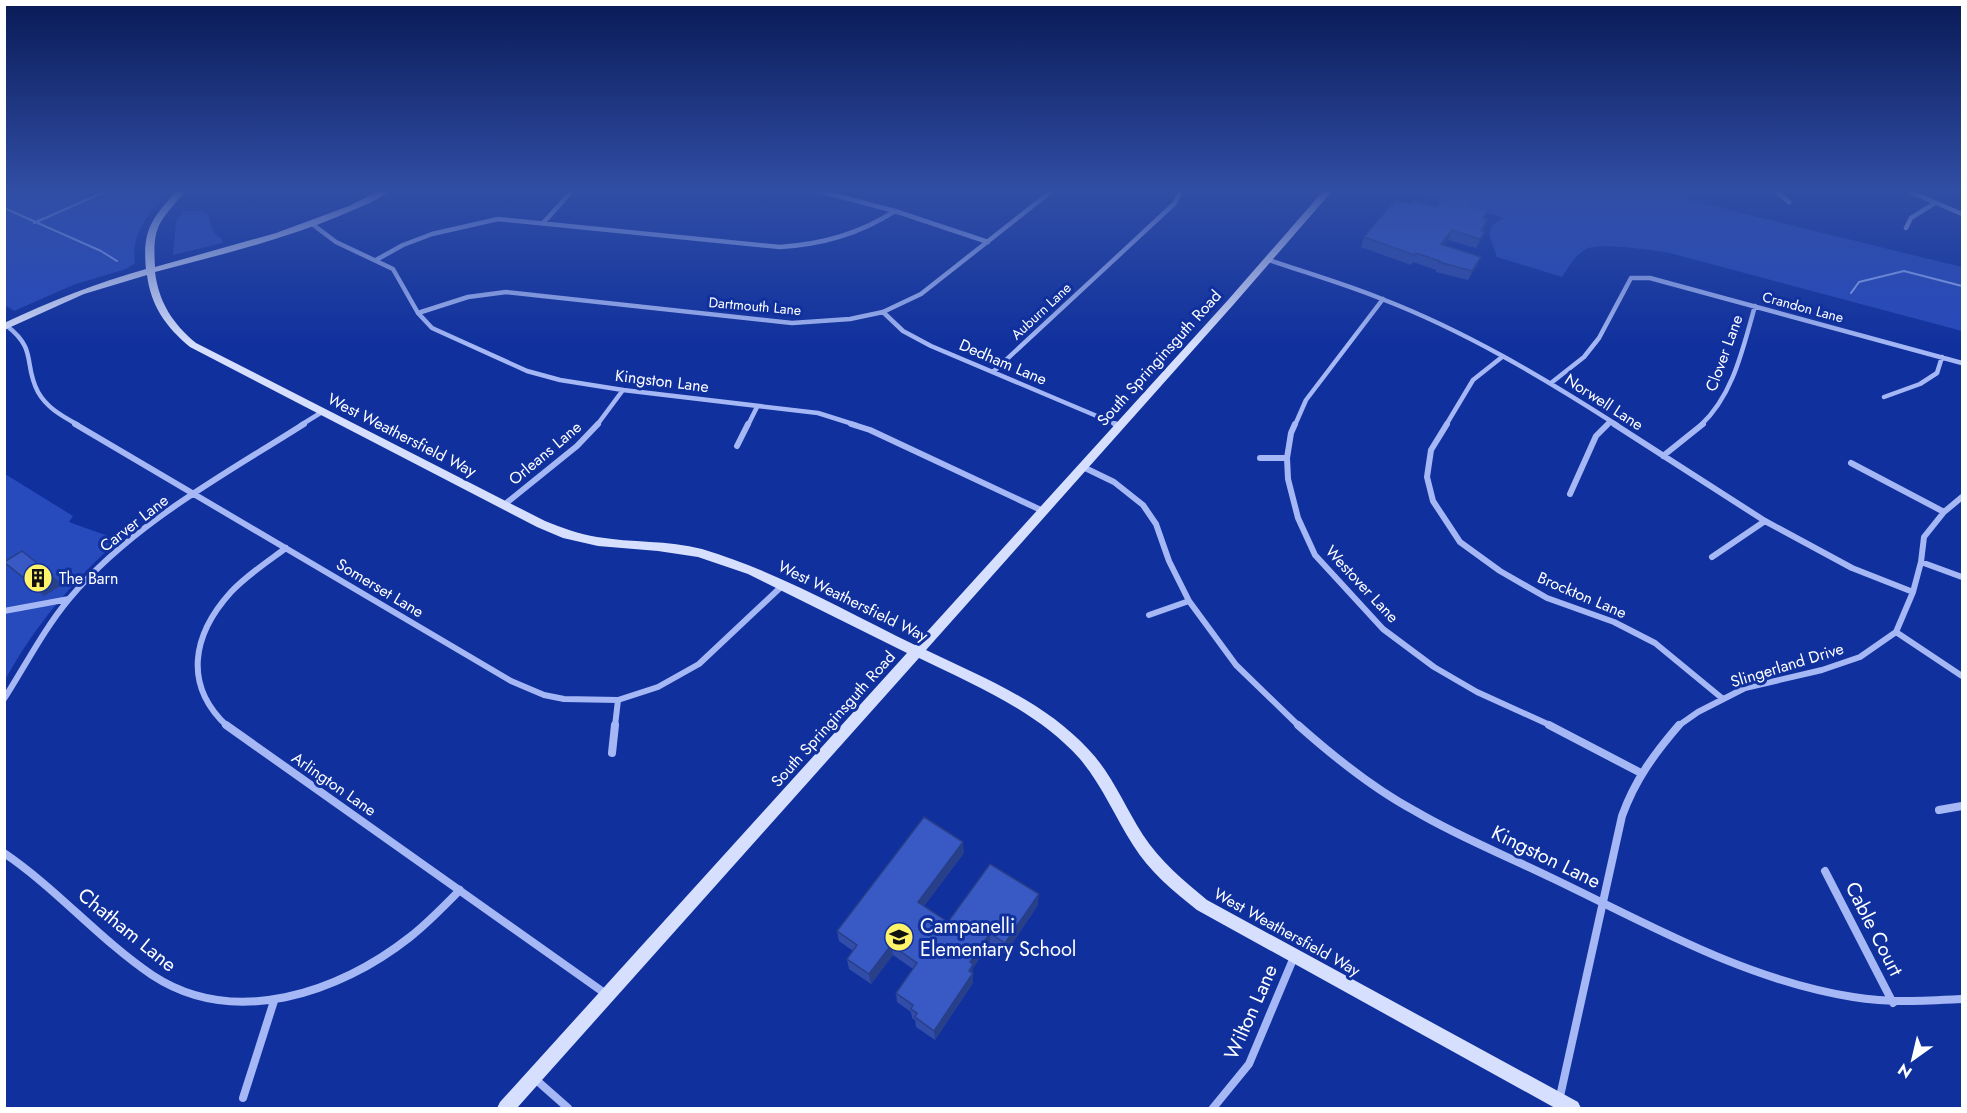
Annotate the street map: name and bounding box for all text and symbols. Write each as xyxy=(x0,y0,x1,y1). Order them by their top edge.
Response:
street label: Auburn Lane xyxy=(1007,278,1075,344)
street label: South Springinsguth Road xyxy=(1092,285,1226,431)
street label: Crandon Lane xyxy=(1760,287,1846,327)
street label: Dartmouth Lane xyxy=(708,292,802,320)
street label: Clover Lane xyxy=(1700,311,1748,395)
street label: Dedham Lane xyxy=(956,333,1050,391)
street label: Kingston Lane xyxy=(614,364,710,398)
street label: Norwell Lane xyxy=(1560,368,1648,436)
street label: West Weathersfield Way xyxy=(324,387,481,483)
street label: Orleans Lane xyxy=(504,416,586,490)
street label: Carver Lane xyxy=(95,489,173,557)
street label: Westover Lane xyxy=(1320,540,1404,628)
street label: Somerset Lane xyxy=(332,553,428,623)
street label: West Weathersfield Way xyxy=(774,555,933,648)
building icon: The Barn xyxy=(22,562,54,594)
street label: Brockton Lane xyxy=(1534,566,1630,624)
place label: The Barn xyxy=(59,567,118,590)
street label: Slingerland Drive xyxy=(1728,637,1846,693)
street label: South Springinsguth Road xyxy=(766,646,900,792)
street label: Arlington Lane xyxy=(287,746,381,822)
street label: Kingston Lane xyxy=(1487,818,1605,896)
street label: Cable Court xyxy=(1838,877,1910,981)
street label: Chatham Lane xyxy=(71,881,183,979)
street label: West Weathersfield Way xyxy=(1210,882,1365,982)
place label: Campanelli Elementary School xyxy=(920,912,1076,964)
school or university icon: Campanelli Elementary School xyxy=(883,921,915,953)
street label: Wilton Lane xyxy=(1217,960,1285,1064)
north arrow xyxy=(1883,1029,1943,1089)
text: N xyxy=(1893,1058,1917,1084)

